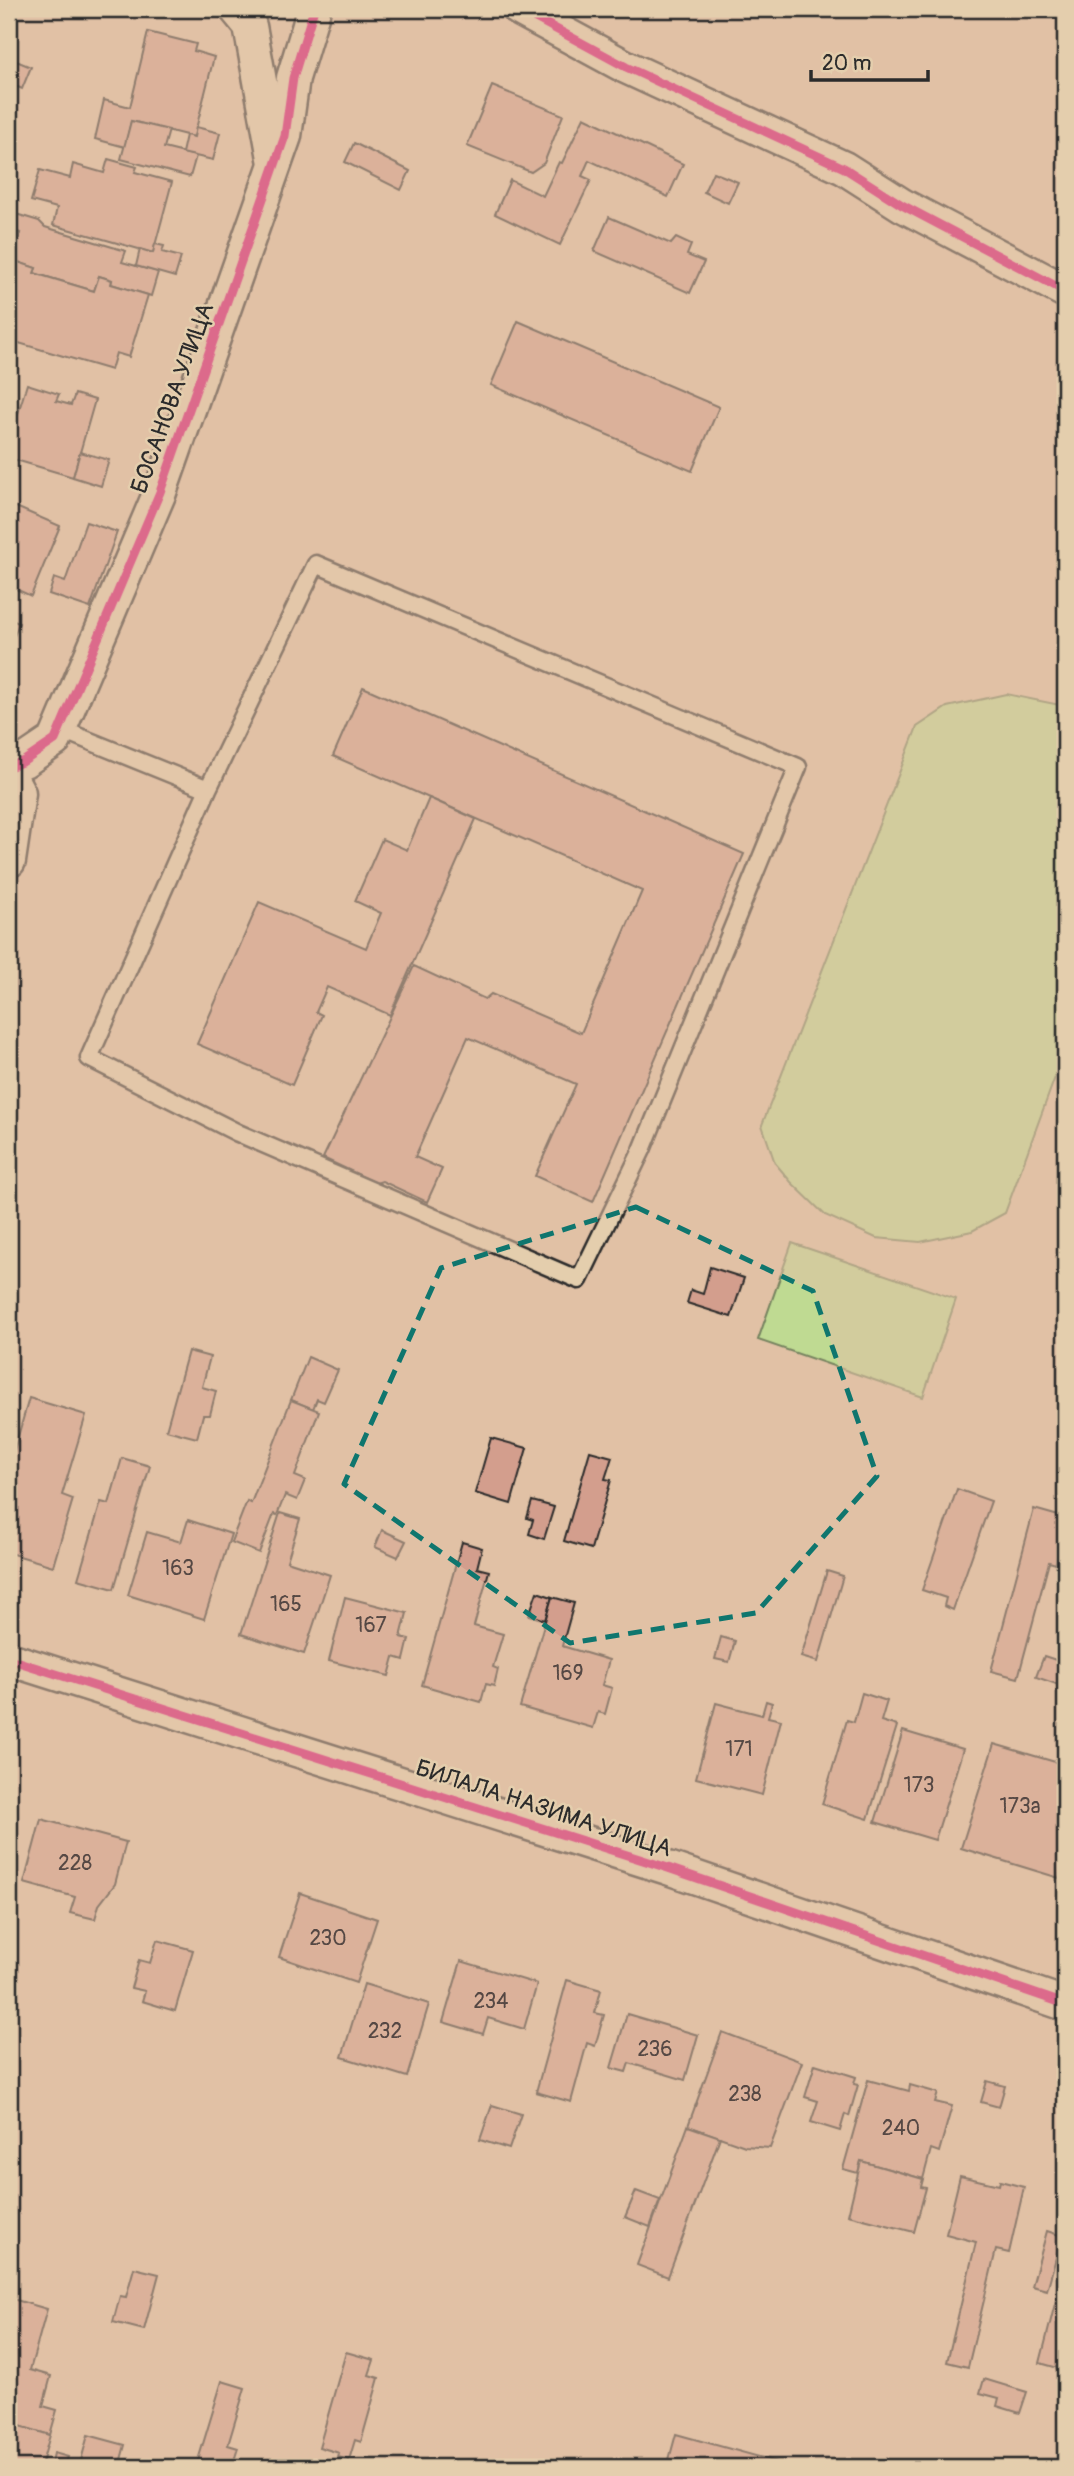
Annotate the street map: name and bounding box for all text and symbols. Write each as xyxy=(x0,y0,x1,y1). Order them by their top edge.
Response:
scale bar xyxy=(811,38,929,82)
text: 20 m xyxy=(822,50,871,77)
street label: БОСАНОВА УЛИЦА xyxy=(125,299,220,497)
house number: 163 xyxy=(162,1555,194,1582)
house number: 165 xyxy=(270,1591,302,1618)
house number: 167 xyxy=(355,1612,387,1639)
house number: 169 xyxy=(552,1660,584,1687)
house number: 171 xyxy=(725,1736,753,1763)
street label: БИЛАЛА НАЗИМА УЛИЦА xyxy=(412,1753,675,1864)
house number: 173 xyxy=(903,1772,935,1799)
house number: 173а xyxy=(1000,1793,1040,1820)
house number: 228 xyxy=(58,1850,92,1877)
house number: 230 xyxy=(309,1925,347,1952)
house number: 234 xyxy=(473,1988,509,2015)
house number: 232 xyxy=(368,2018,402,2045)
house number: 236 xyxy=(637,2036,673,2063)
house number: 238 xyxy=(728,2081,762,2108)
house number: 240 xyxy=(882,2115,920,2142)

